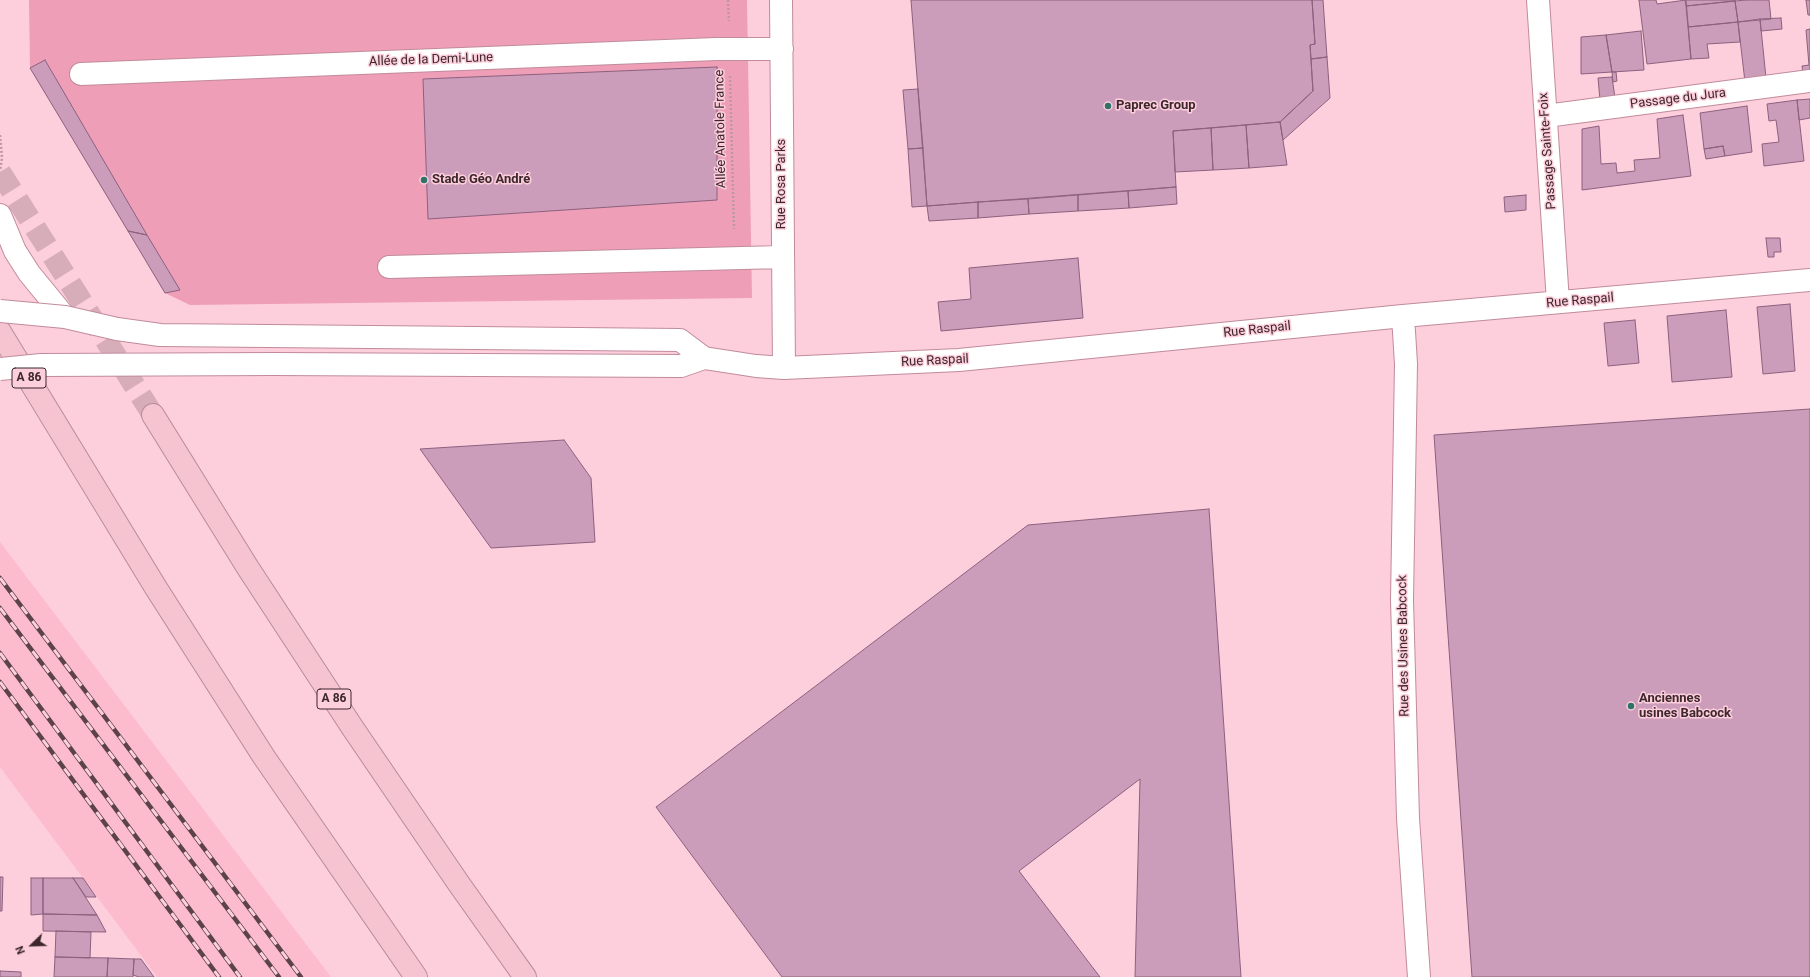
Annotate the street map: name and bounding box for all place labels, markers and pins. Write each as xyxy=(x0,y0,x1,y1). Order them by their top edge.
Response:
place label: Paprec Group xyxy=(1116,98,1196,114)
marker: Paprec Group xyxy=(1103,101,1113,111)
place label: Stade Géo André xyxy=(432,172,530,188)
marker: Stade Géo André xyxy=(419,175,429,185)
place label: Anciennes usines Babcock xyxy=(1639,691,1731,722)
marker: Anciennes usines Babcock xyxy=(1626,701,1636,711)

